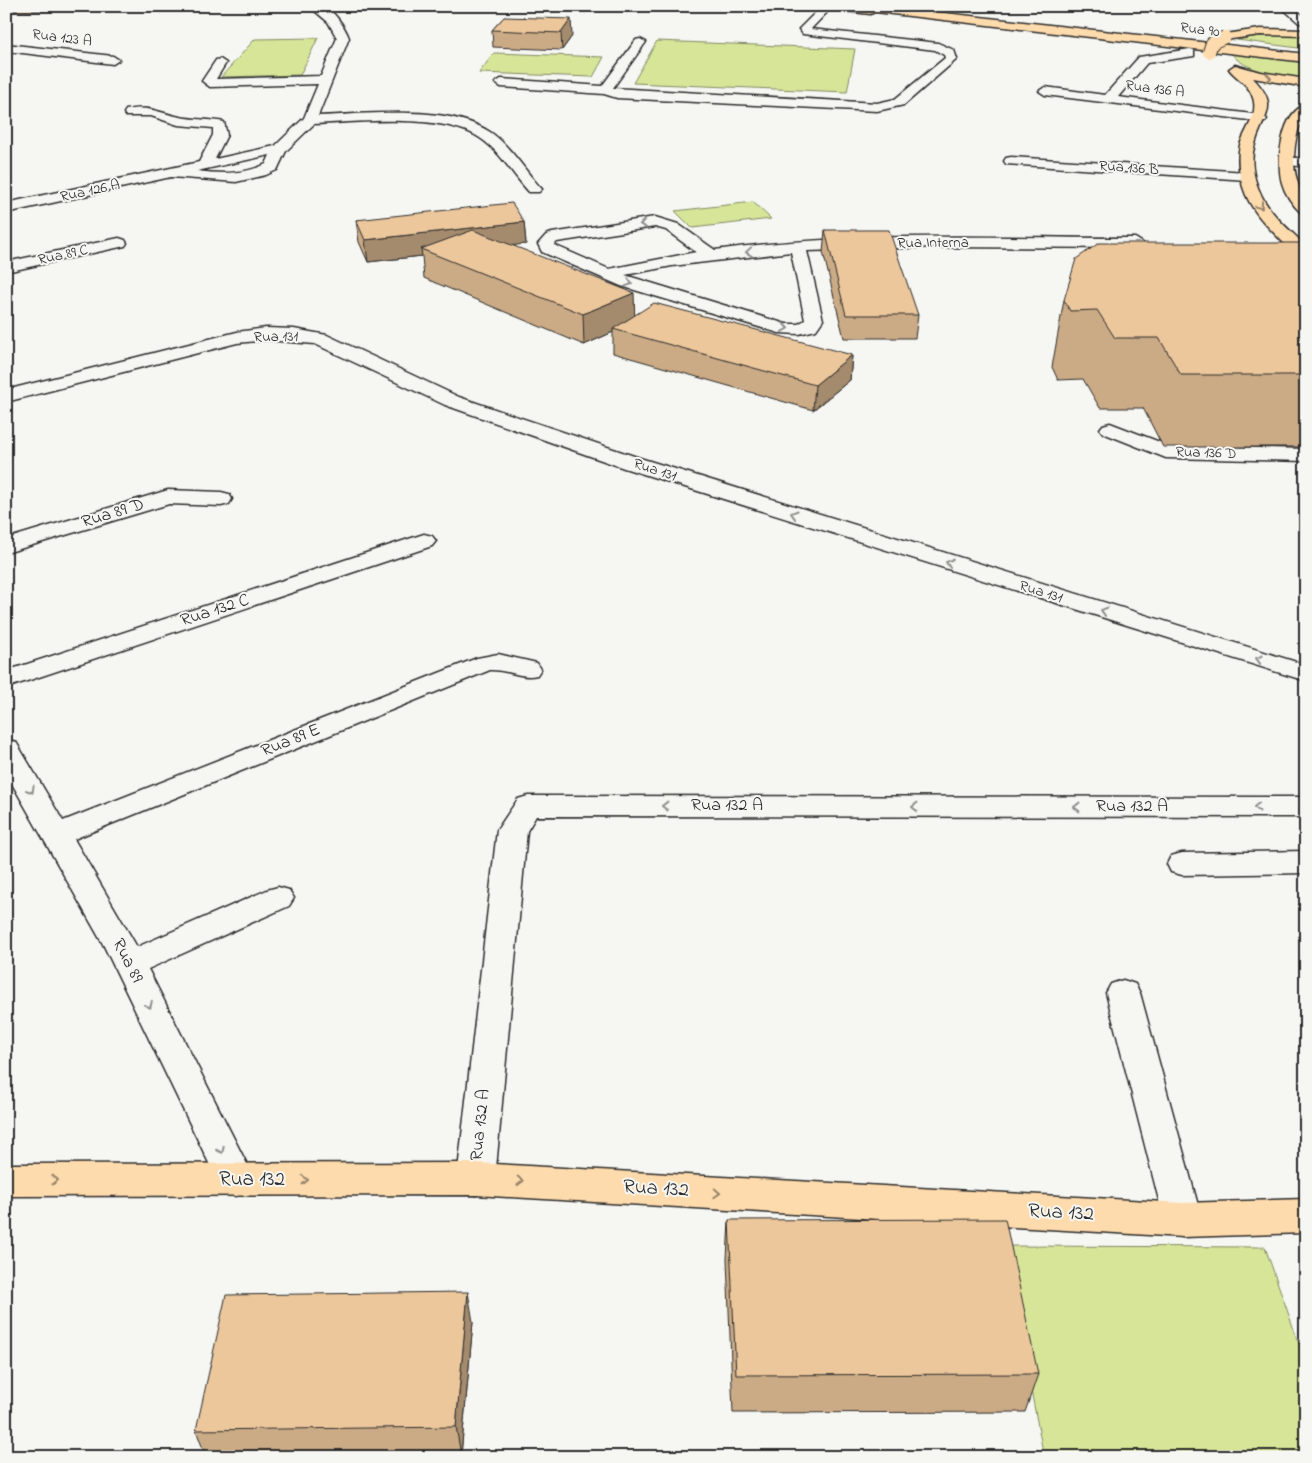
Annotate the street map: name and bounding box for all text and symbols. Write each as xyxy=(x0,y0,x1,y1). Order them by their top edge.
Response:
street label: Rua 90 xyxy=(1179,17,1222,43)
street label: Rua 123 A xyxy=(31,23,93,53)
one-way arrow xyxy=(1264,72,1273,82)
street label: Rua 136 A xyxy=(1124,74,1186,104)
street label: Rua 136 B xyxy=(1098,155,1160,181)
street label: Rua 126 A xyxy=(58,174,122,208)
one-way arrow xyxy=(1255,200,1263,209)
one-way arrow xyxy=(639,218,648,228)
street label: Rua Interna xyxy=(897,232,969,254)
street label: Rua 89 C xyxy=(36,239,90,271)
one-way arrow xyxy=(745,246,753,257)
one-way arrow xyxy=(625,277,633,287)
one-way arrow xyxy=(781,322,790,332)
street label: Rua 131 xyxy=(254,326,299,348)
street label: Rua 136 D xyxy=(1175,441,1237,465)
street label: Rua 131 xyxy=(630,453,680,487)
street label: Rua 89 D xyxy=(78,492,148,536)
one-way arrow xyxy=(790,510,798,520)
one-way arrow xyxy=(945,558,953,568)
street label: Rua 131 xyxy=(1017,575,1066,609)
street label: Rua 132 C xyxy=(177,588,253,634)
one-way arrow xyxy=(1100,607,1108,617)
one-way arrow xyxy=(1255,655,1264,665)
street label: Rua 89 E xyxy=(257,717,325,765)
one-way arrow xyxy=(24,784,34,793)
street label: Rua 132 A xyxy=(691,793,763,819)
street label: Rua 132 A xyxy=(1096,794,1168,820)
one-way arrow xyxy=(660,801,668,811)
one-way arrow xyxy=(910,802,918,812)
one-way arrow xyxy=(1073,802,1080,812)
one-way arrow xyxy=(1253,802,1260,812)
street label: Rua 89 xyxy=(105,934,149,988)
one-way arrow xyxy=(143,1000,153,1009)
street label: Rua 132 A xyxy=(464,1088,498,1162)
one-way arrow xyxy=(215,1145,225,1154)
street label: Rua 132 xyxy=(219,1165,285,1195)
street label: Rua 132 xyxy=(622,1172,690,1206)
one-way arrow xyxy=(52,1175,59,1185)
one-way arrow xyxy=(302,1175,309,1185)
one-way arrow xyxy=(516,1176,524,1187)
one-way arrow xyxy=(713,1187,721,1198)
street label: Rua 132 xyxy=(1027,1196,1095,1230)

